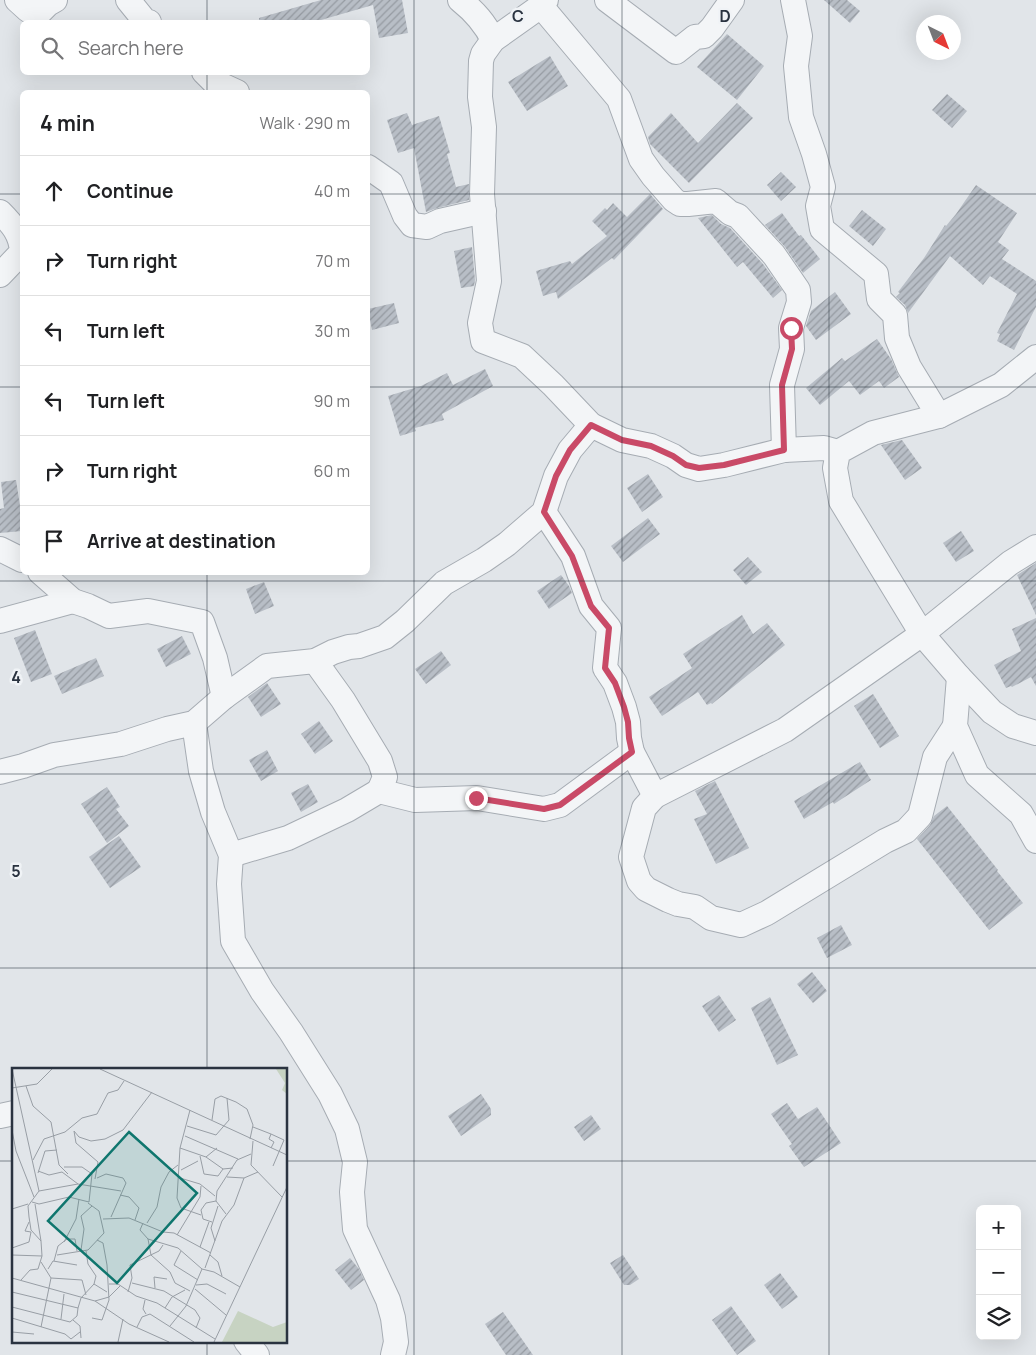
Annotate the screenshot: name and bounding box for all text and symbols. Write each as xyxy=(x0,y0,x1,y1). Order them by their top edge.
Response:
text: C xyxy=(512,5,524,27)
text: D xyxy=(719,5,731,27)
north arrow xyxy=(916,15,961,60)
search box xyxy=(20,20,370,75)
icon: search xyxy=(38,34,66,62)
text: Search here xyxy=(78,35,184,61)
text: 4 min xyxy=(40,109,95,137)
text: Walk · 290 m xyxy=(260,112,350,134)
icon: ahead xyxy=(40,177,68,205)
text: Continue xyxy=(87,178,173,204)
text: 40 m xyxy=(314,180,350,202)
icon: right xyxy=(40,247,68,275)
text: Turn right xyxy=(87,248,177,274)
text: 70 m xyxy=(315,250,350,272)
icon: left xyxy=(40,317,68,345)
route start xyxy=(780,317,803,340)
text: Turn left xyxy=(87,318,165,344)
text: 30 m xyxy=(315,320,350,342)
icon: left xyxy=(40,387,68,415)
text: Turn left xyxy=(87,388,165,414)
text: 90 m xyxy=(314,390,350,412)
icon: right xyxy=(40,457,68,485)
text: Turn right xyxy=(87,458,177,484)
text: 60 m xyxy=(314,460,350,482)
icon: arrive xyxy=(40,527,68,555)
text: Arrive at destination xyxy=(87,528,276,554)
text: 4 xyxy=(11,666,21,688)
route end xyxy=(465,787,488,810)
text: 5 xyxy=(11,860,21,882)
inset map xyxy=(12,1068,288,1342)
map controls xyxy=(976,1205,1021,1340)
button: + xyxy=(976,1205,1021,1250)
button: − xyxy=(976,1250,1021,1295)
button: layers xyxy=(976,1295,1021,1340)

